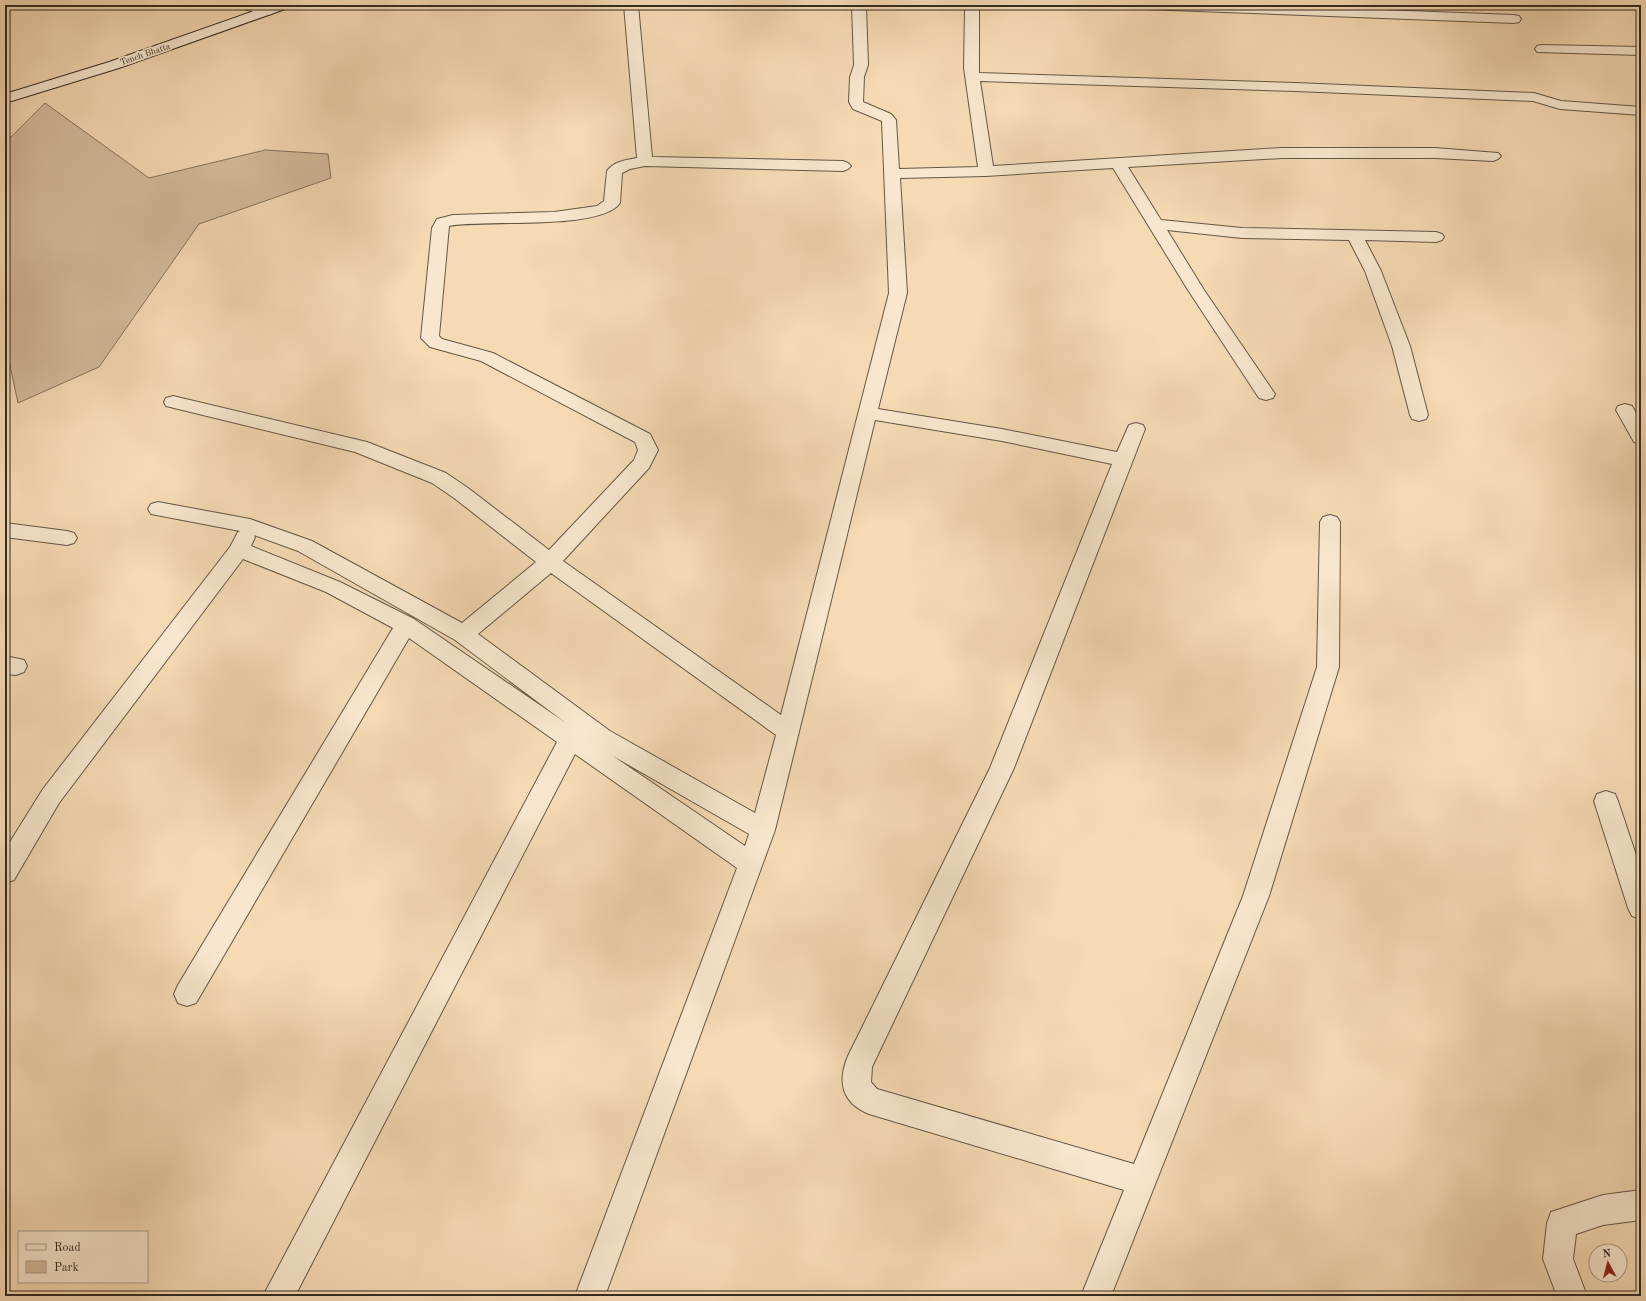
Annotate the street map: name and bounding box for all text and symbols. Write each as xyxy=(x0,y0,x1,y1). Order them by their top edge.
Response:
street label: Tench Bhatta xyxy=(119,41,172,67)
legend xyxy=(18,1231,148,1283)
text: Road xyxy=(54,1242,81,1254)
north arrow xyxy=(1588,1243,1628,1283)
text: N xyxy=(1602,1249,1612,1261)
text: Park xyxy=(54,1262,79,1274)

